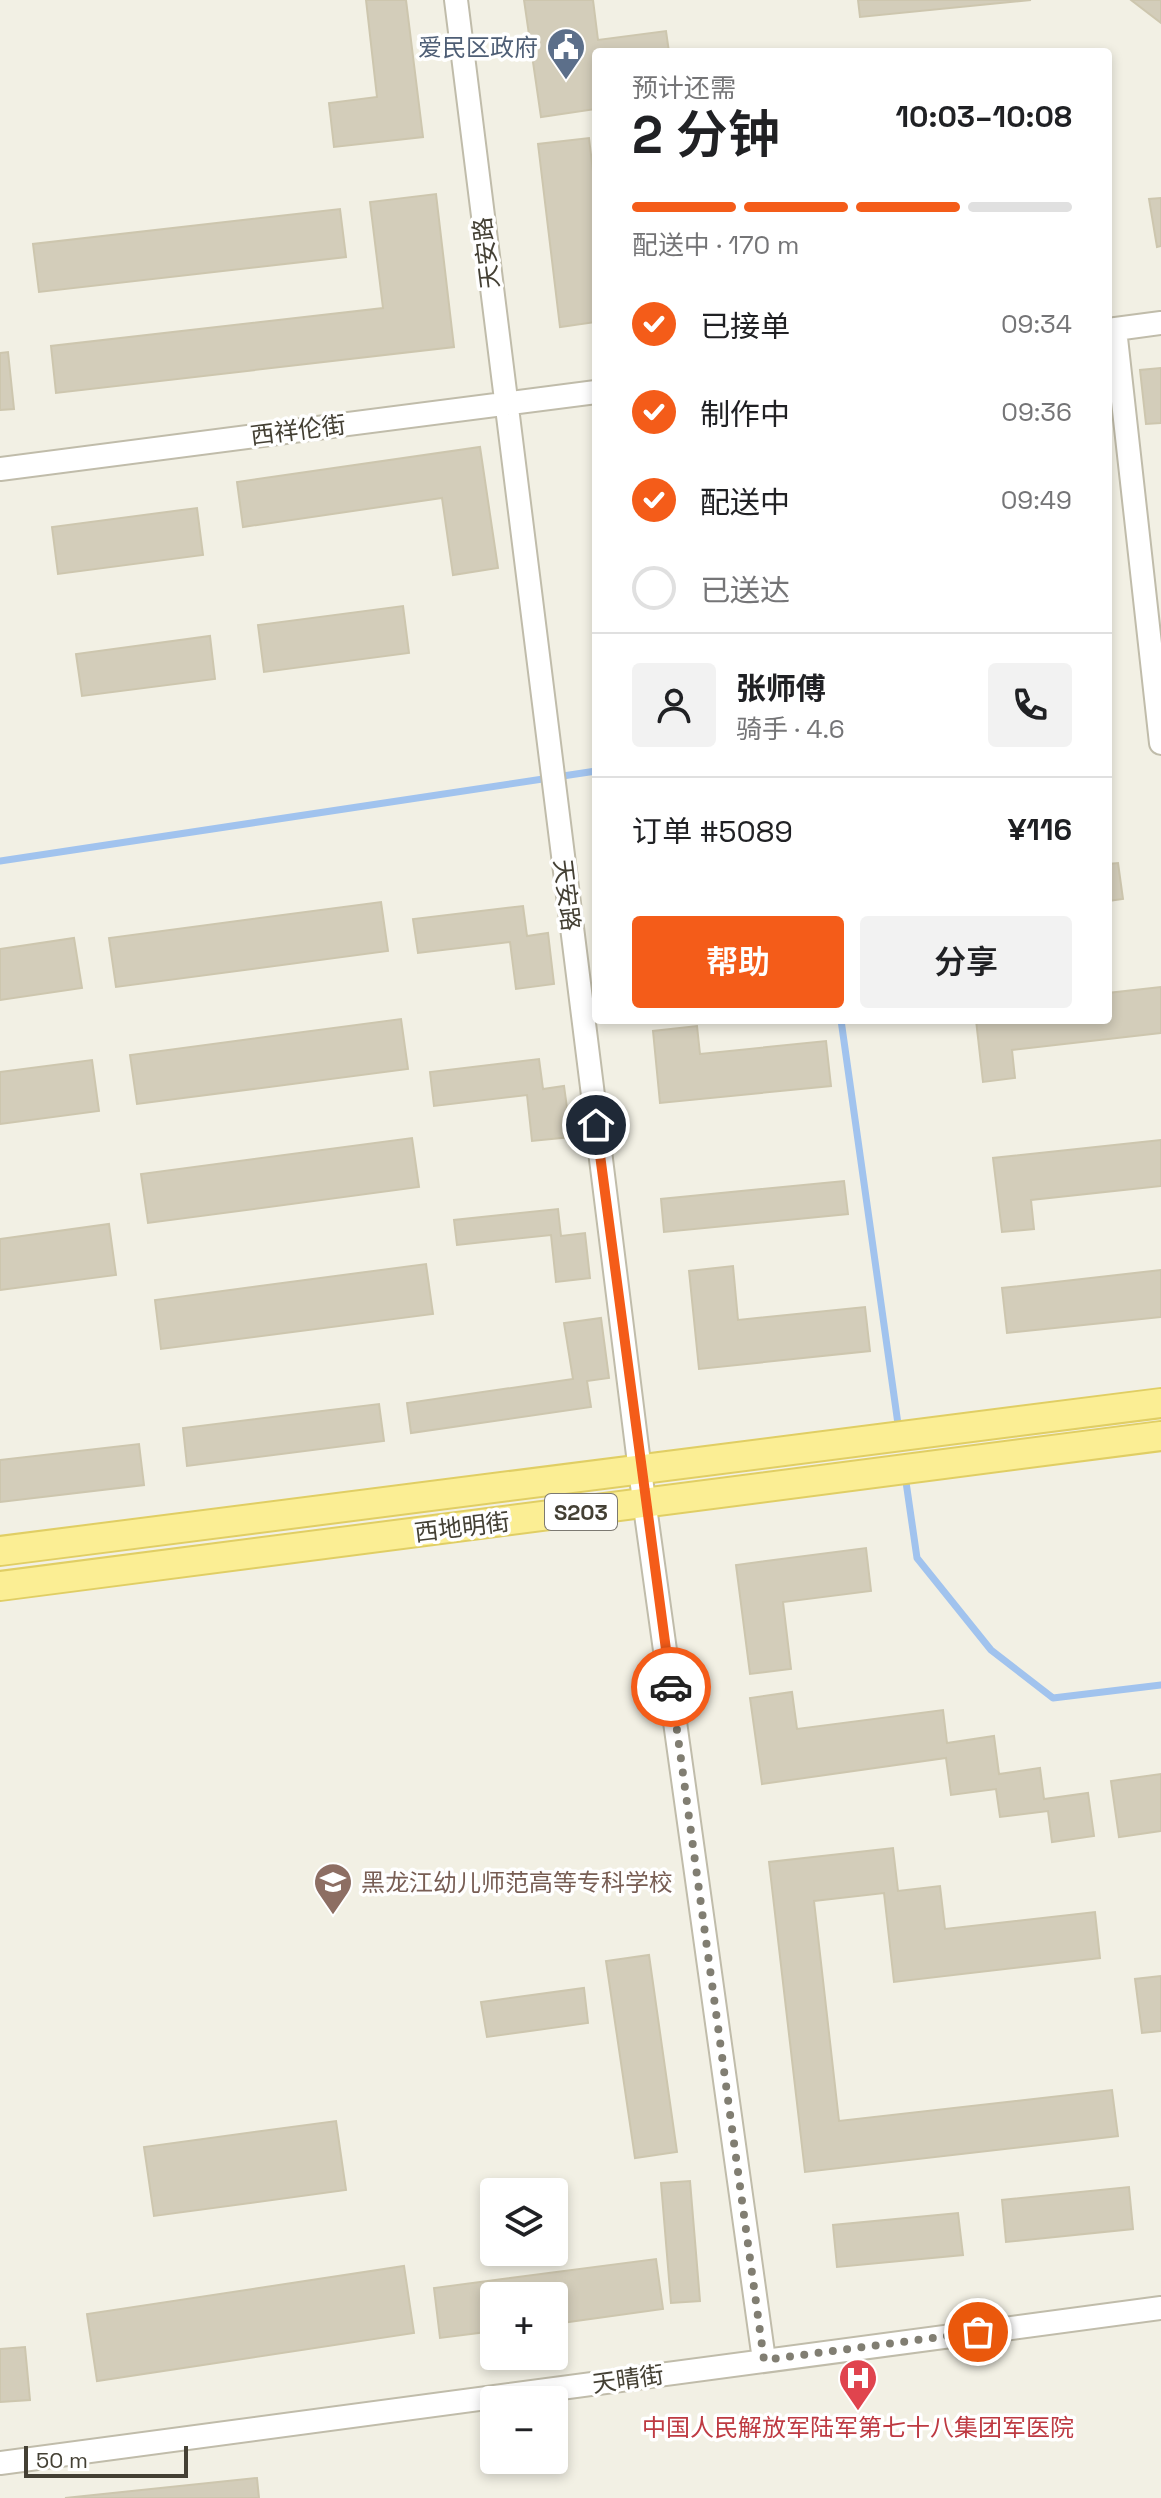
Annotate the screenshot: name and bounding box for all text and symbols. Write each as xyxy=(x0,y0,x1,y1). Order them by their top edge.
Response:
public building icon: 爱民区政府 xyxy=(545,26,587,81)
place label: 爱民区政府 xyxy=(418,32,538,63)
text: 预计还需 xyxy=(632,71,736,105)
text: 10:03–10:08 xyxy=(895,97,1072,136)
text: 2 分钟 xyxy=(632,102,780,168)
street label: 天安路 xyxy=(466,215,506,291)
text: 配送中 · 170 m xyxy=(632,228,799,262)
icon: check xyxy=(632,302,676,346)
text: 已接单 xyxy=(700,307,790,346)
text: 09:34 xyxy=(1001,307,1072,341)
icon: check xyxy=(632,390,676,434)
text: 制作中 xyxy=(700,395,790,434)
text: 09:36 xyxy=(1001,395,1072,429)
street label: 西祥伦街 xyxy=(248,409,348,451)
icon: check xyxy=(632,478,676,522)
text: 配送中 xyxy=(700,483,790,522)
text: 09:49 xyxy=(1001,483,1072,517)
text: 已送达 xyxy=(700,571,790,610)
button: person xyxy=(632,663,716,747)
button: phone xyxy=(988,663,1072,747)
text: 张师傅 xyxy=(736,669,826,708)
text: 骑手 · 4.6 xyxy=(736,712,845,746)
text: ¥116 xyxy=(1008,810,1072,849)
text: 订单 #5089 xyxy=(632,812,793,851)
street label: 天安路 xyxy=(547,857,587,933)
button: 帮助 xyxy=(632,916,844,1008)
button: 分享 xyxy=(860,916,1072,1008)
pin xyxy=(562,1091,630,1159)
icon: home xyxy=(574,1103,618,1147)
road number: S203 xyxy=(545,1494,617,1530)
street label: 西地明街 xyxy=(412,1506,512,1548)
courier xyxy=(631,1647,711,1727)
icon: car xyxy=(649,1665,693,1709)
school or university icon: 黑龙江幼儿师范高等专科学校 xyxy=(312,1861,354,1916)
place label: 黑龙江幼儿师范高等专科学校 xyxy=(361,1867,673,1898)
map controls xyxy=(480,2178,568,2474)
button: layers xyxy=(480,2178,568,2266)
button: + xyxy=(480,2282,568,2370)
pin xyxy=(944,2298,1012,2366)
icon: bag xyxy=(956,2310,1000,2354)
hospital icon: 中国人民解放军陆军第七十八集团军医院 xyxy=(837,2357,879,2412)
street label: 天晴街 xyxy=(590,2359,666,2399)
button: − xyxy=(480,2386,568,2474)
place label: 中国人民解放军陆军第七十八集团军医院 xyxy=(642,2412,1074,2443)
scale bar xyxy=(24,2442,188,2478)
text: 50 m xyxy=(36,2446,88,2474)

